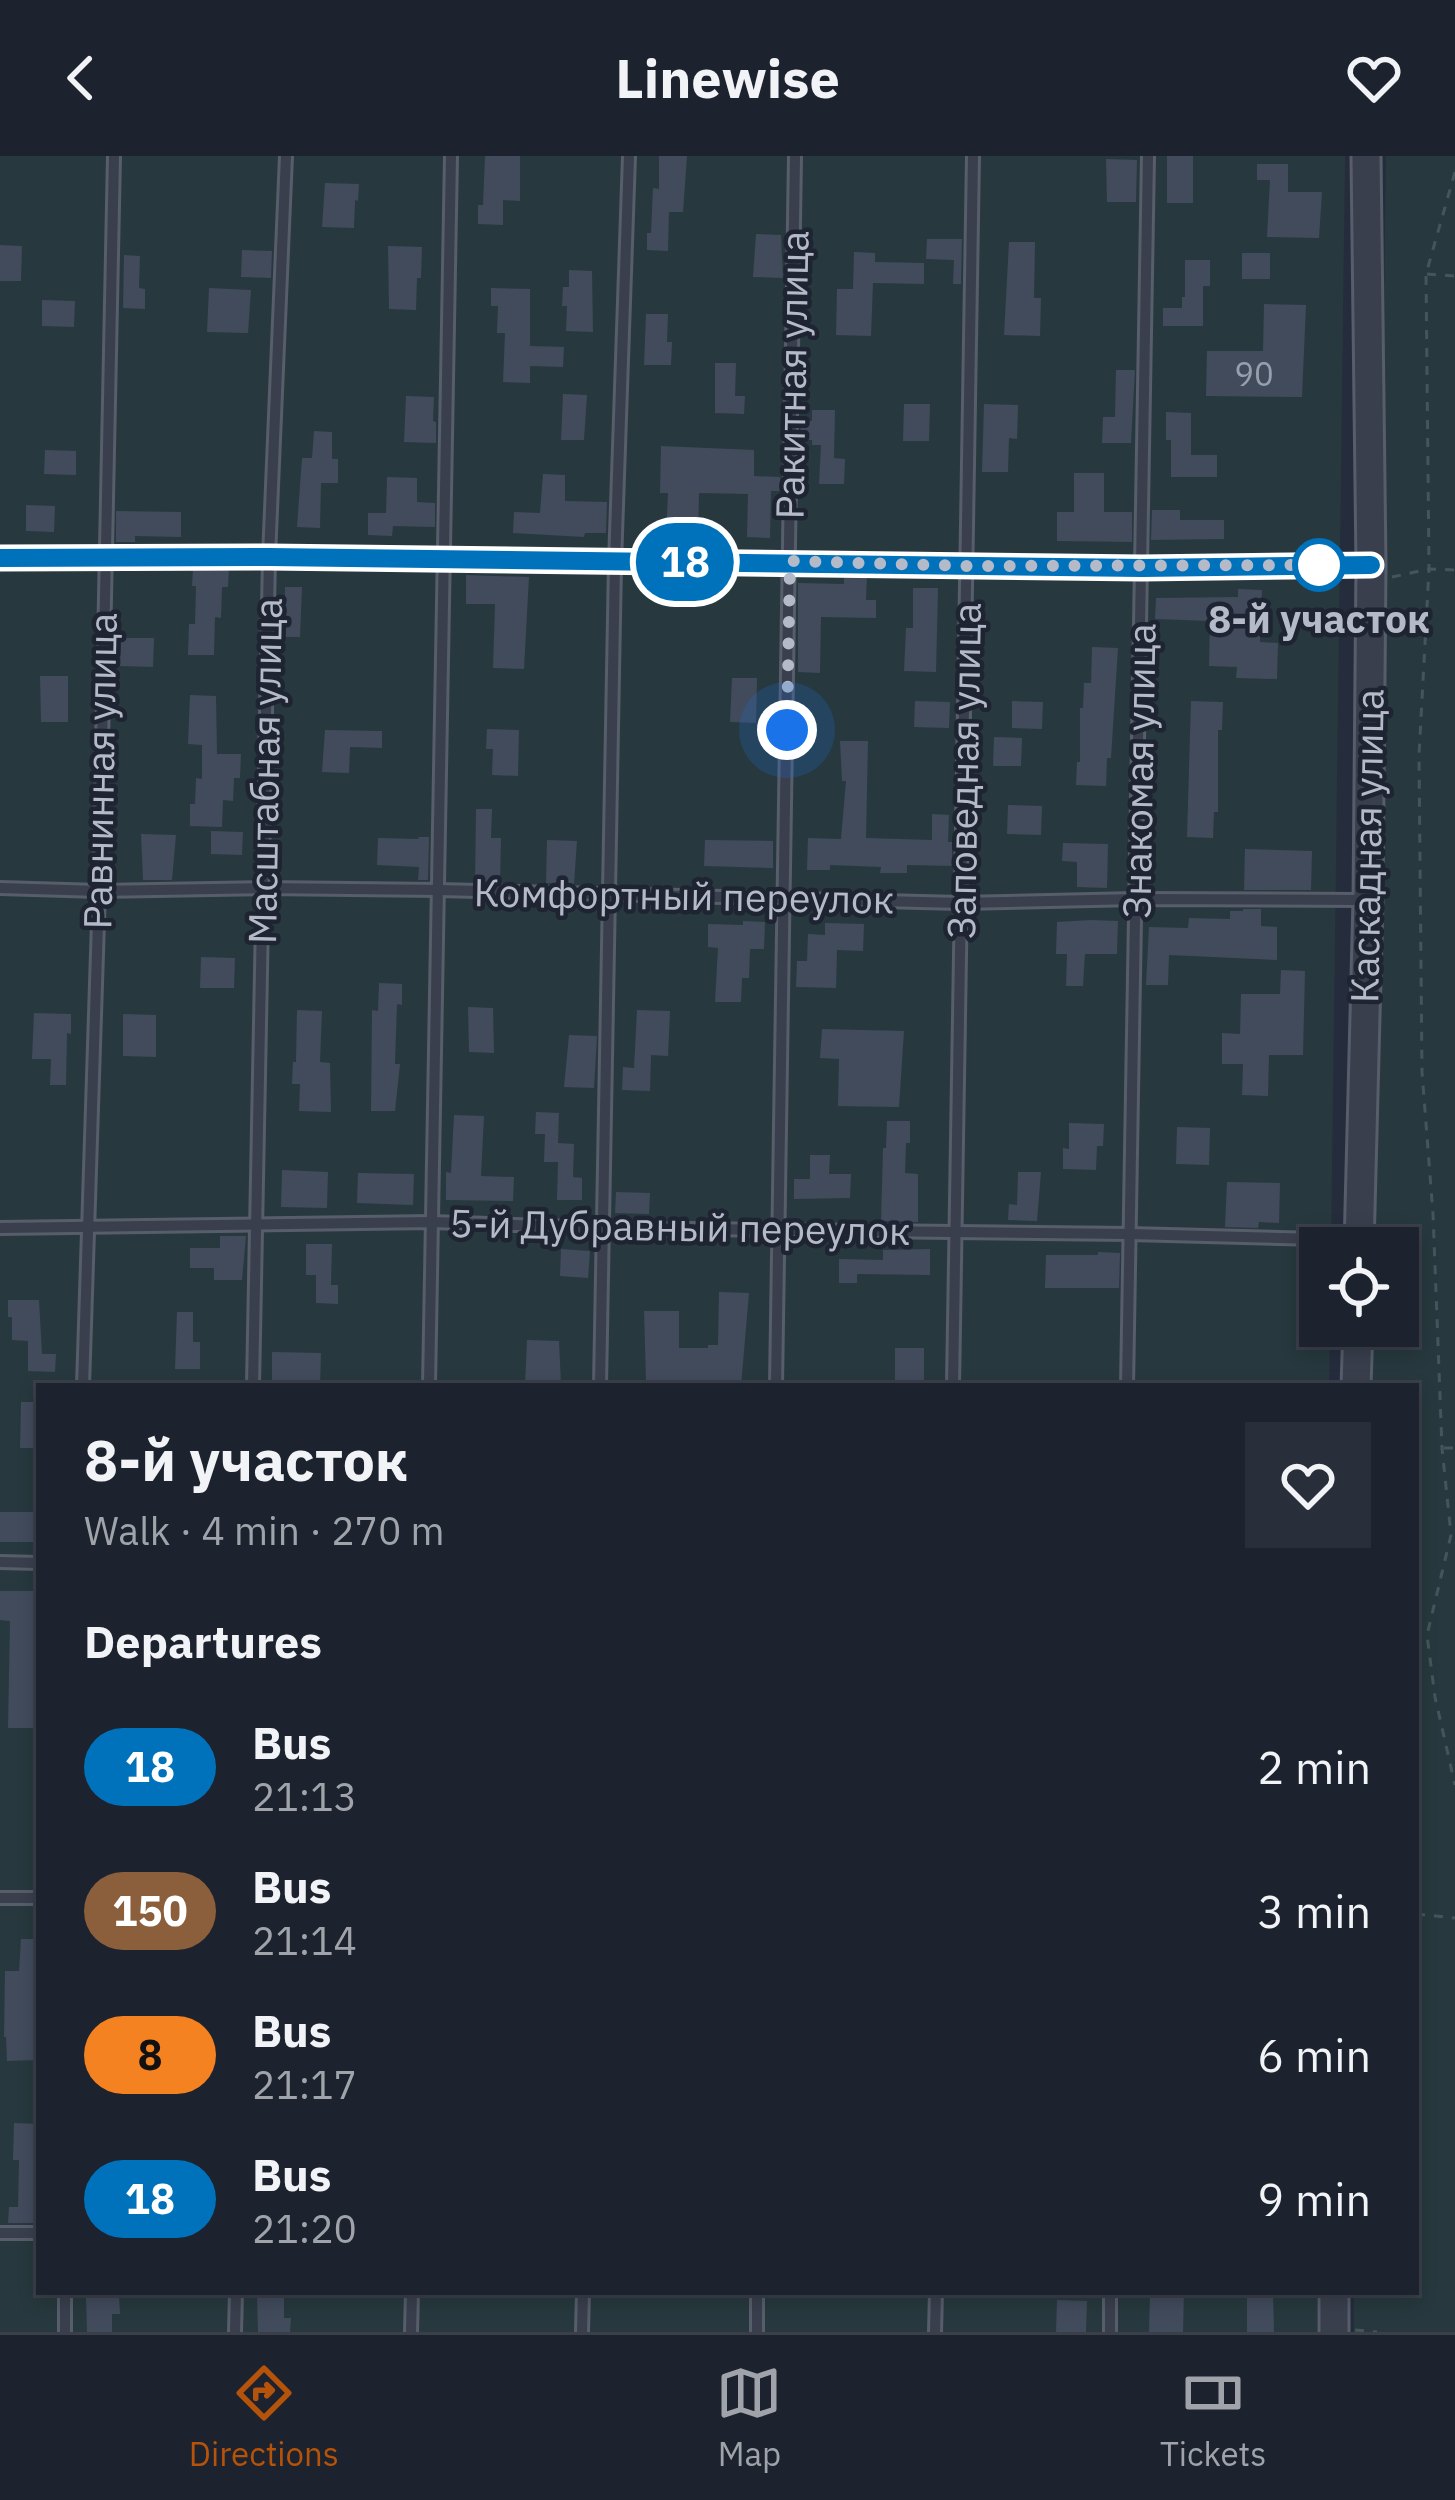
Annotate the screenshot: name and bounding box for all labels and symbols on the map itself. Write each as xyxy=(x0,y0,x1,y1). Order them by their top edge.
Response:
street label: Ракитная улица xyxy=(763,230,820,520)
house number: 90 xyxy=(1234,352,1274,395)
line badge: 18 xyxy=(631,523,739,601)
marker: 8-й участок xyxy=(1294,540,1344,590)
place label: 8-й участок xyxy=(1208,593,1430,644)
street label: Масштабная улица xyxy=(236,598,293,944)
street label: Заповедная улица xyxy=(935,602,992,940)
street label: Равнинная улица xyxy=(71,612,128,930)
street label: Знакомая улица xyxy=(1110,623,1167,919)
street label: Каскадная улица xyxy=(1338,689,1395,1003)
your location xyxy=(757,700,817,760)
street label: Комфортный переулок xyxy=(473,866,895,925)
street label: 5-й Дубравный переулок xyxy=(449,1197,911,1256)

